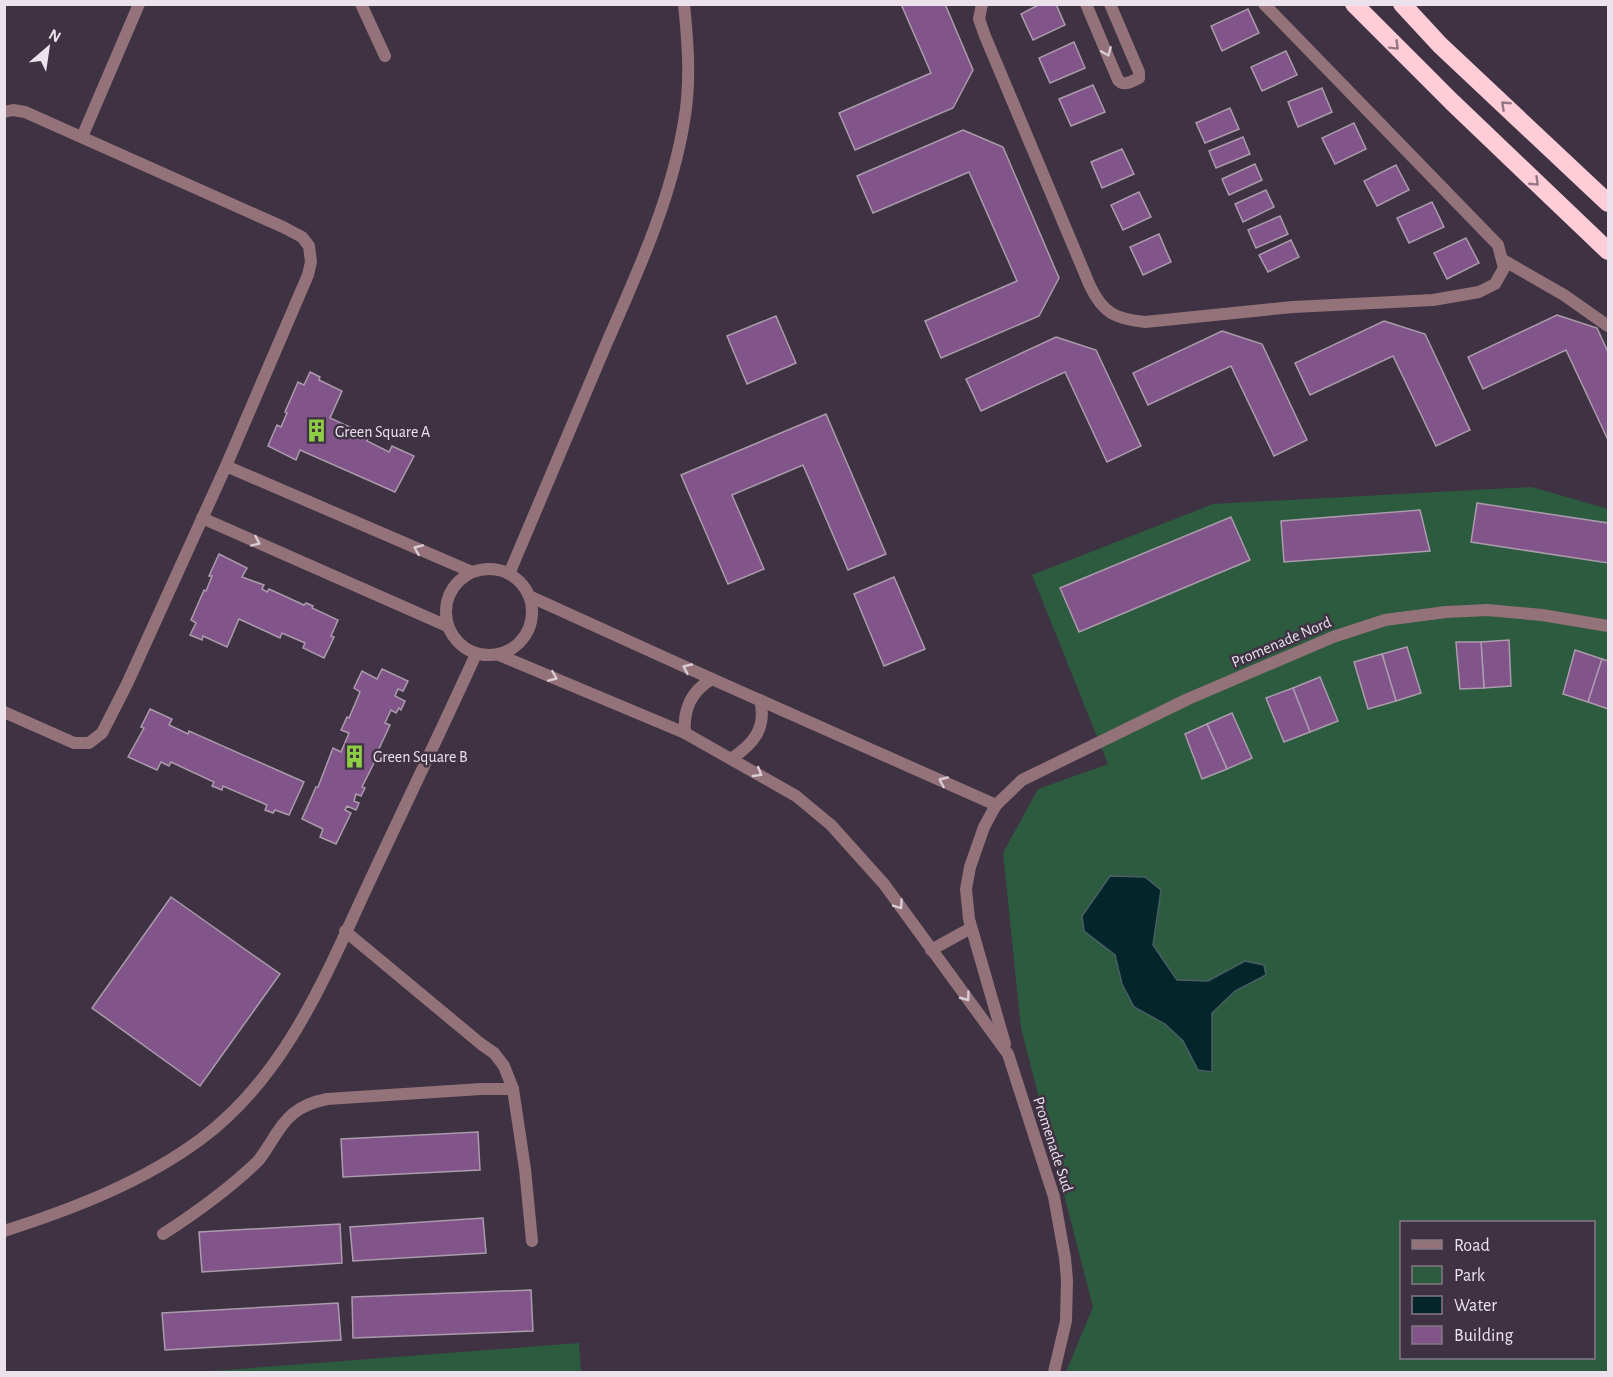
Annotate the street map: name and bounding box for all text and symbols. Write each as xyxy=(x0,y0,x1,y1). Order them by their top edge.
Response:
north arrow xyxy=(18,18,78,78)
text: N xyxy=(46,26,64,45)
one-way arrow xyxy=(1387,39,1398,50)
one-way arrow xyxy=(1099,46,1111,57)
one-way arrow xyxy=(1501,101,1512,112)
one-way arrow xyxy=(1528,174,1539,185)
building icon: Green Square A xyxy=(304,418,330,444)
place label: Green Square A xyxy=(335,424,430,440)
one-way arrow xyxy=(249,535,260,547)
one-way arrow xyxy=(413,544,424,556)
street label: Promenade Nord xyxy=(1229,614,1334,670)
one-way arrow xyxy=(683,664,694,676)
one-way arrow xyxy=(546,670,557,682)
building icon: Green Square B xyxy=(342,743,368,769)
place label: Green Square B xyxy=(373,749,468,765)
one-way arrow xyxy=(752,766,762,777)
one-way arrow xyxy=(938,776,949,788)
one-way arrow xyxy=(892,899,903,910)
one-way arrow xyxy=(958,991,969,1002)
street label: Promenade Sud xyxy=(1030,1095,1076,1194)
legend xyxy=(1400,1221,1595,1359)
text: Road xyxy=(1454,1237,1490,1255)
text: Park xyxy=(1454,1267,1486,1285)
text: Water xyxy=(1454,1297,1497,1315)
text: Building xyxy=(1454,1327,1514,1345)

